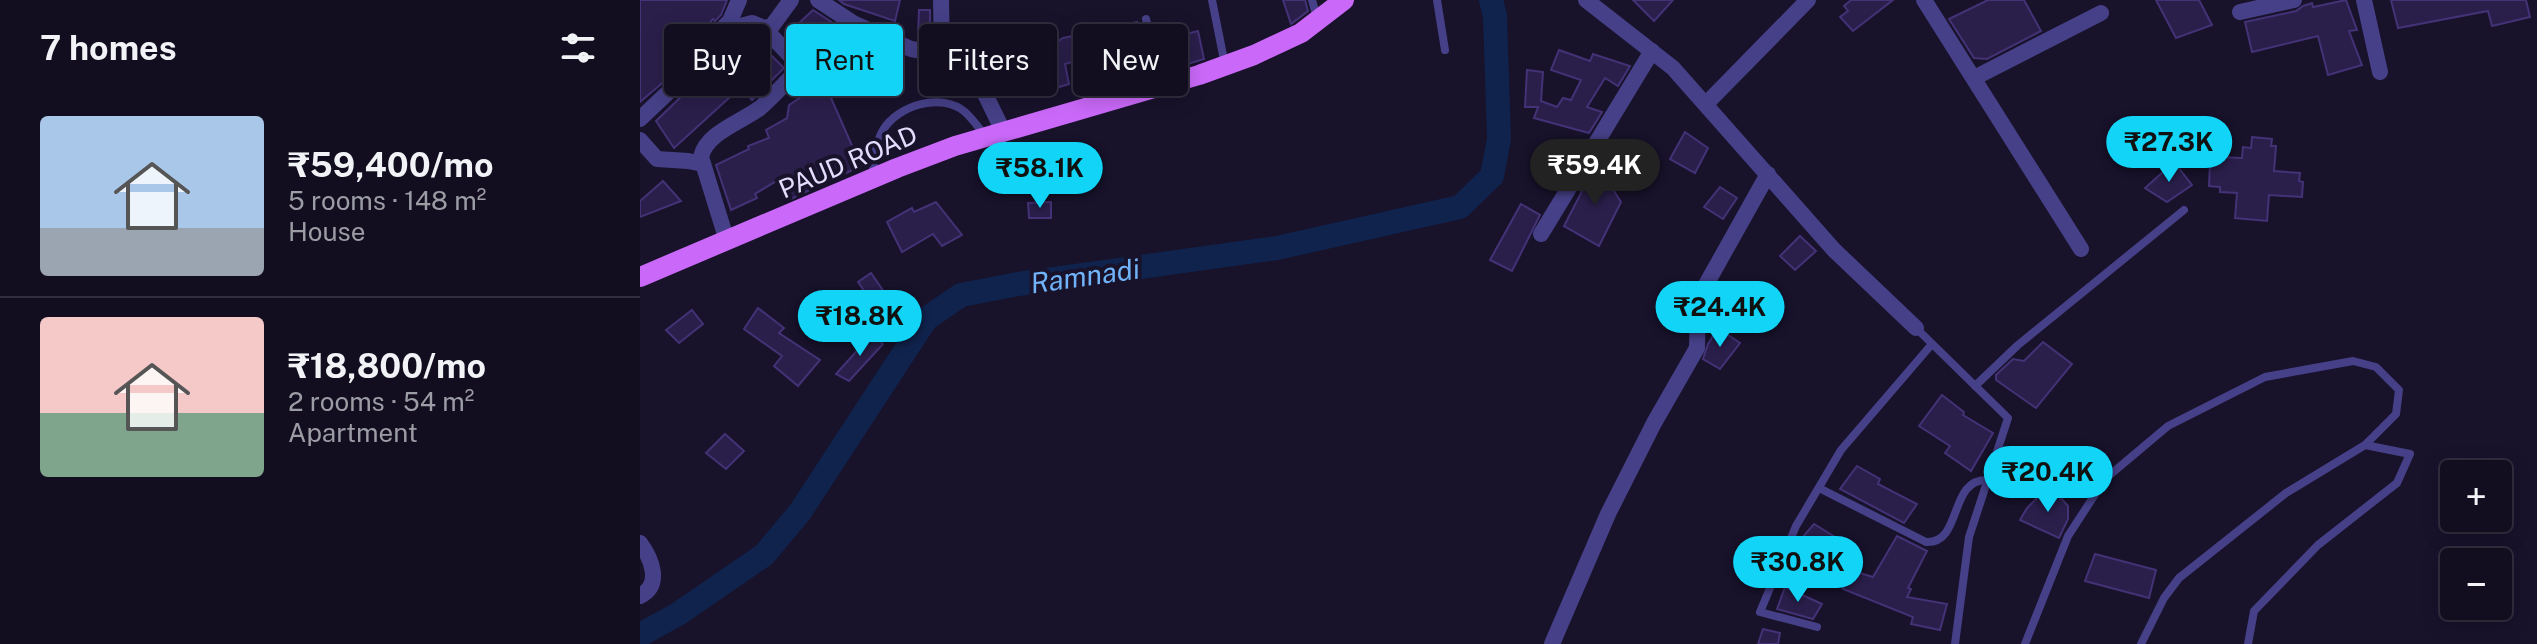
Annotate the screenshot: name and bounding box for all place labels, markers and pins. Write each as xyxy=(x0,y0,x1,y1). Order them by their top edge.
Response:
pin: ₹27.3K xyxy=(2104,116,2234,184)
pin: ₹59.4K xyxy=(1530,139,1660,207)
pin: ₹58.1K xyxy=(975,142,1105,210)
pin: ₹24.4K xyxy=(1655,281,1785,349)
pin: ₹18.8K xyxy=(795,290,925,358)
pin: ₹20.4K xyxy=(1983,446,2113,514)
pin: ₹30.8K xyxy=(1733,536,1863,604)

